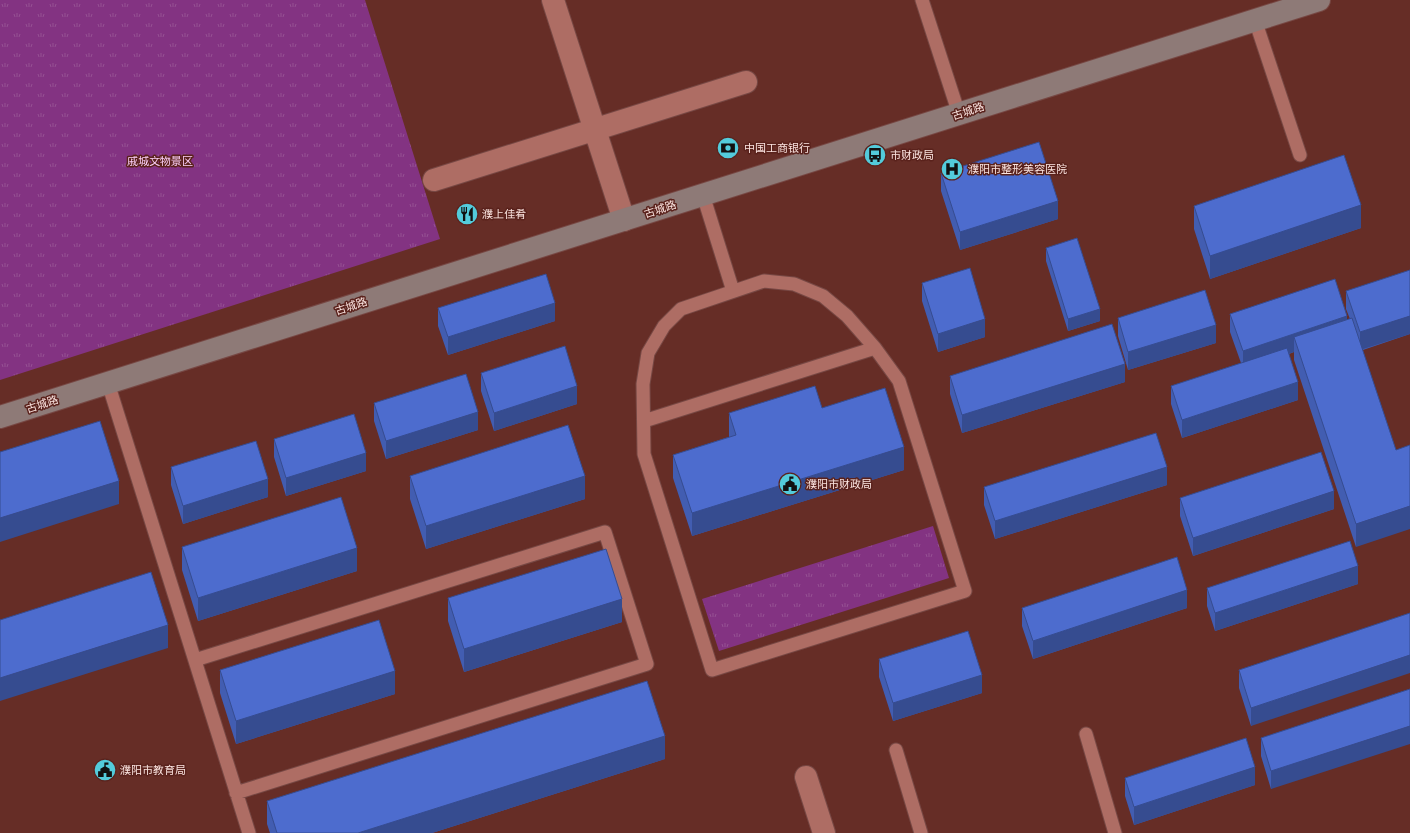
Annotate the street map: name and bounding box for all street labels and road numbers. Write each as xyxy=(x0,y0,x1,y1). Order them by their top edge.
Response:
street label: 古城路 xyxy=(950,100,986,122)
street label: 古城路 xyxy=(642,198,678,220)
street label: 古城路 xyxy=(333,295,369,317)
street label: 古城路 xyxy=(24,393,60,415)

